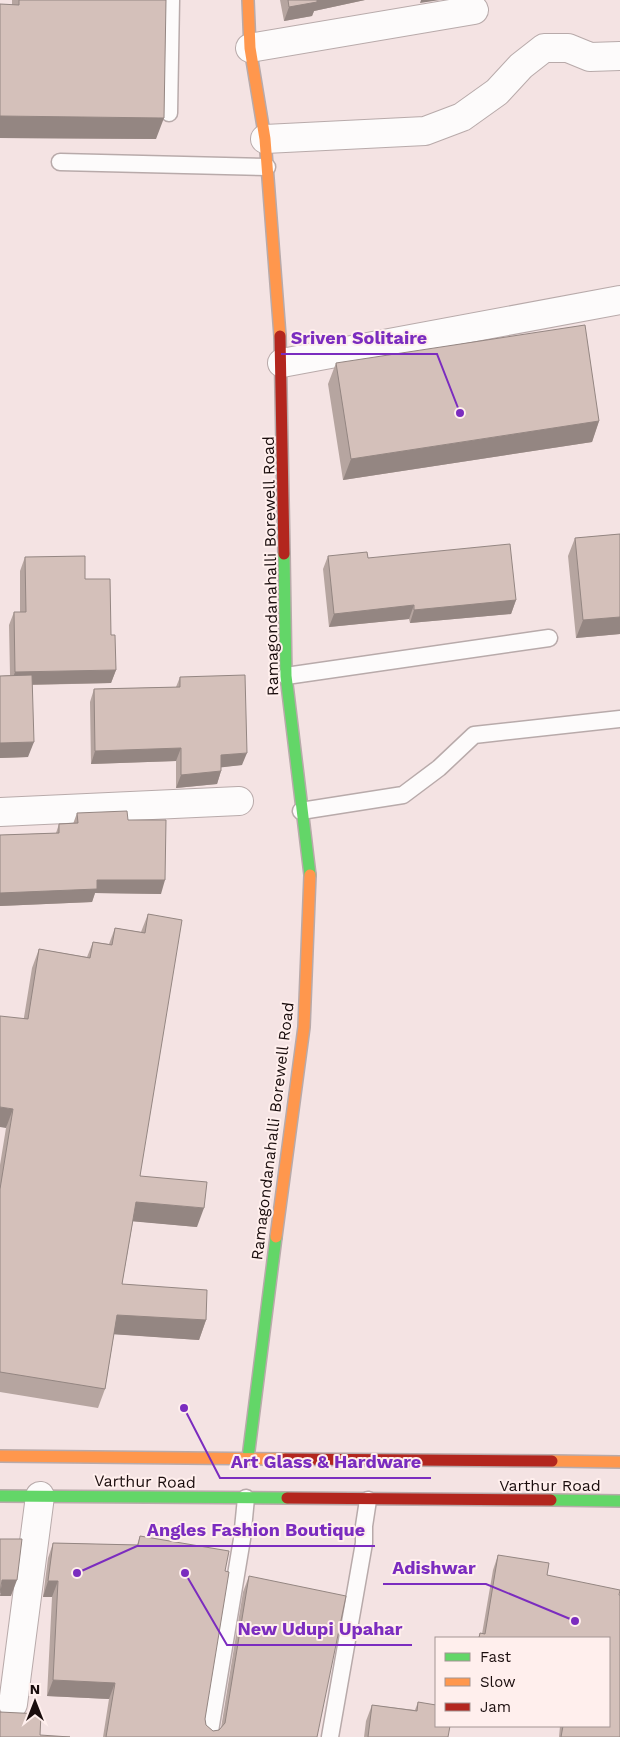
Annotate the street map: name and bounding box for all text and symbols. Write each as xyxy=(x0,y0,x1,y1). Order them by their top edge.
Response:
callout: Sriven Solitaire xyxy=(281,321,437,354)
text: Sriven Solitaire xyxy=(291,327,427,348)
street label: Ramagondanahalli Borewell Road xyxy=(259,436,282,696)
street label: Ramagondanahalli Borewell Road xyxy=(247,1001,298,1261)
callout: Art Glass & Hardware xyxy=(220,1445,431,1478)
text: Art Glass & Hardware xyxy=(231,1451,421,1472)
street label: Varthur Road xyxy=(94,1471,196,1492)
street label: Varthur Road xyxy=(499,1476,601,1495)
callout: Angles Fashion Boutique xyxy=(137,1513,375,1546)
text: Angles Fashion Boutique xyxy=(147,1519,365,1540)
callout: Adishwar xyxy=(383,1551,486,1584)
text: Adishwar xyxy=(392,1557,476,1578)
callout: New Udupi Upahar xyxy=(227,1612,412,1645)
text: New Udupi Upahar xyxy=(238,1618,403,1639)
legend xyxy=(435,1637,610,1727)
text: Fast xyxy=(480,1648,512,1666)
text: Slow xyxy=(480,1673,516,1691)
north arrow xyxy=(10,1677,60,1727)
text: N xyxy=(30,1681,40,1697)
text: Jam xyxy=(480,1698,511,1716)

